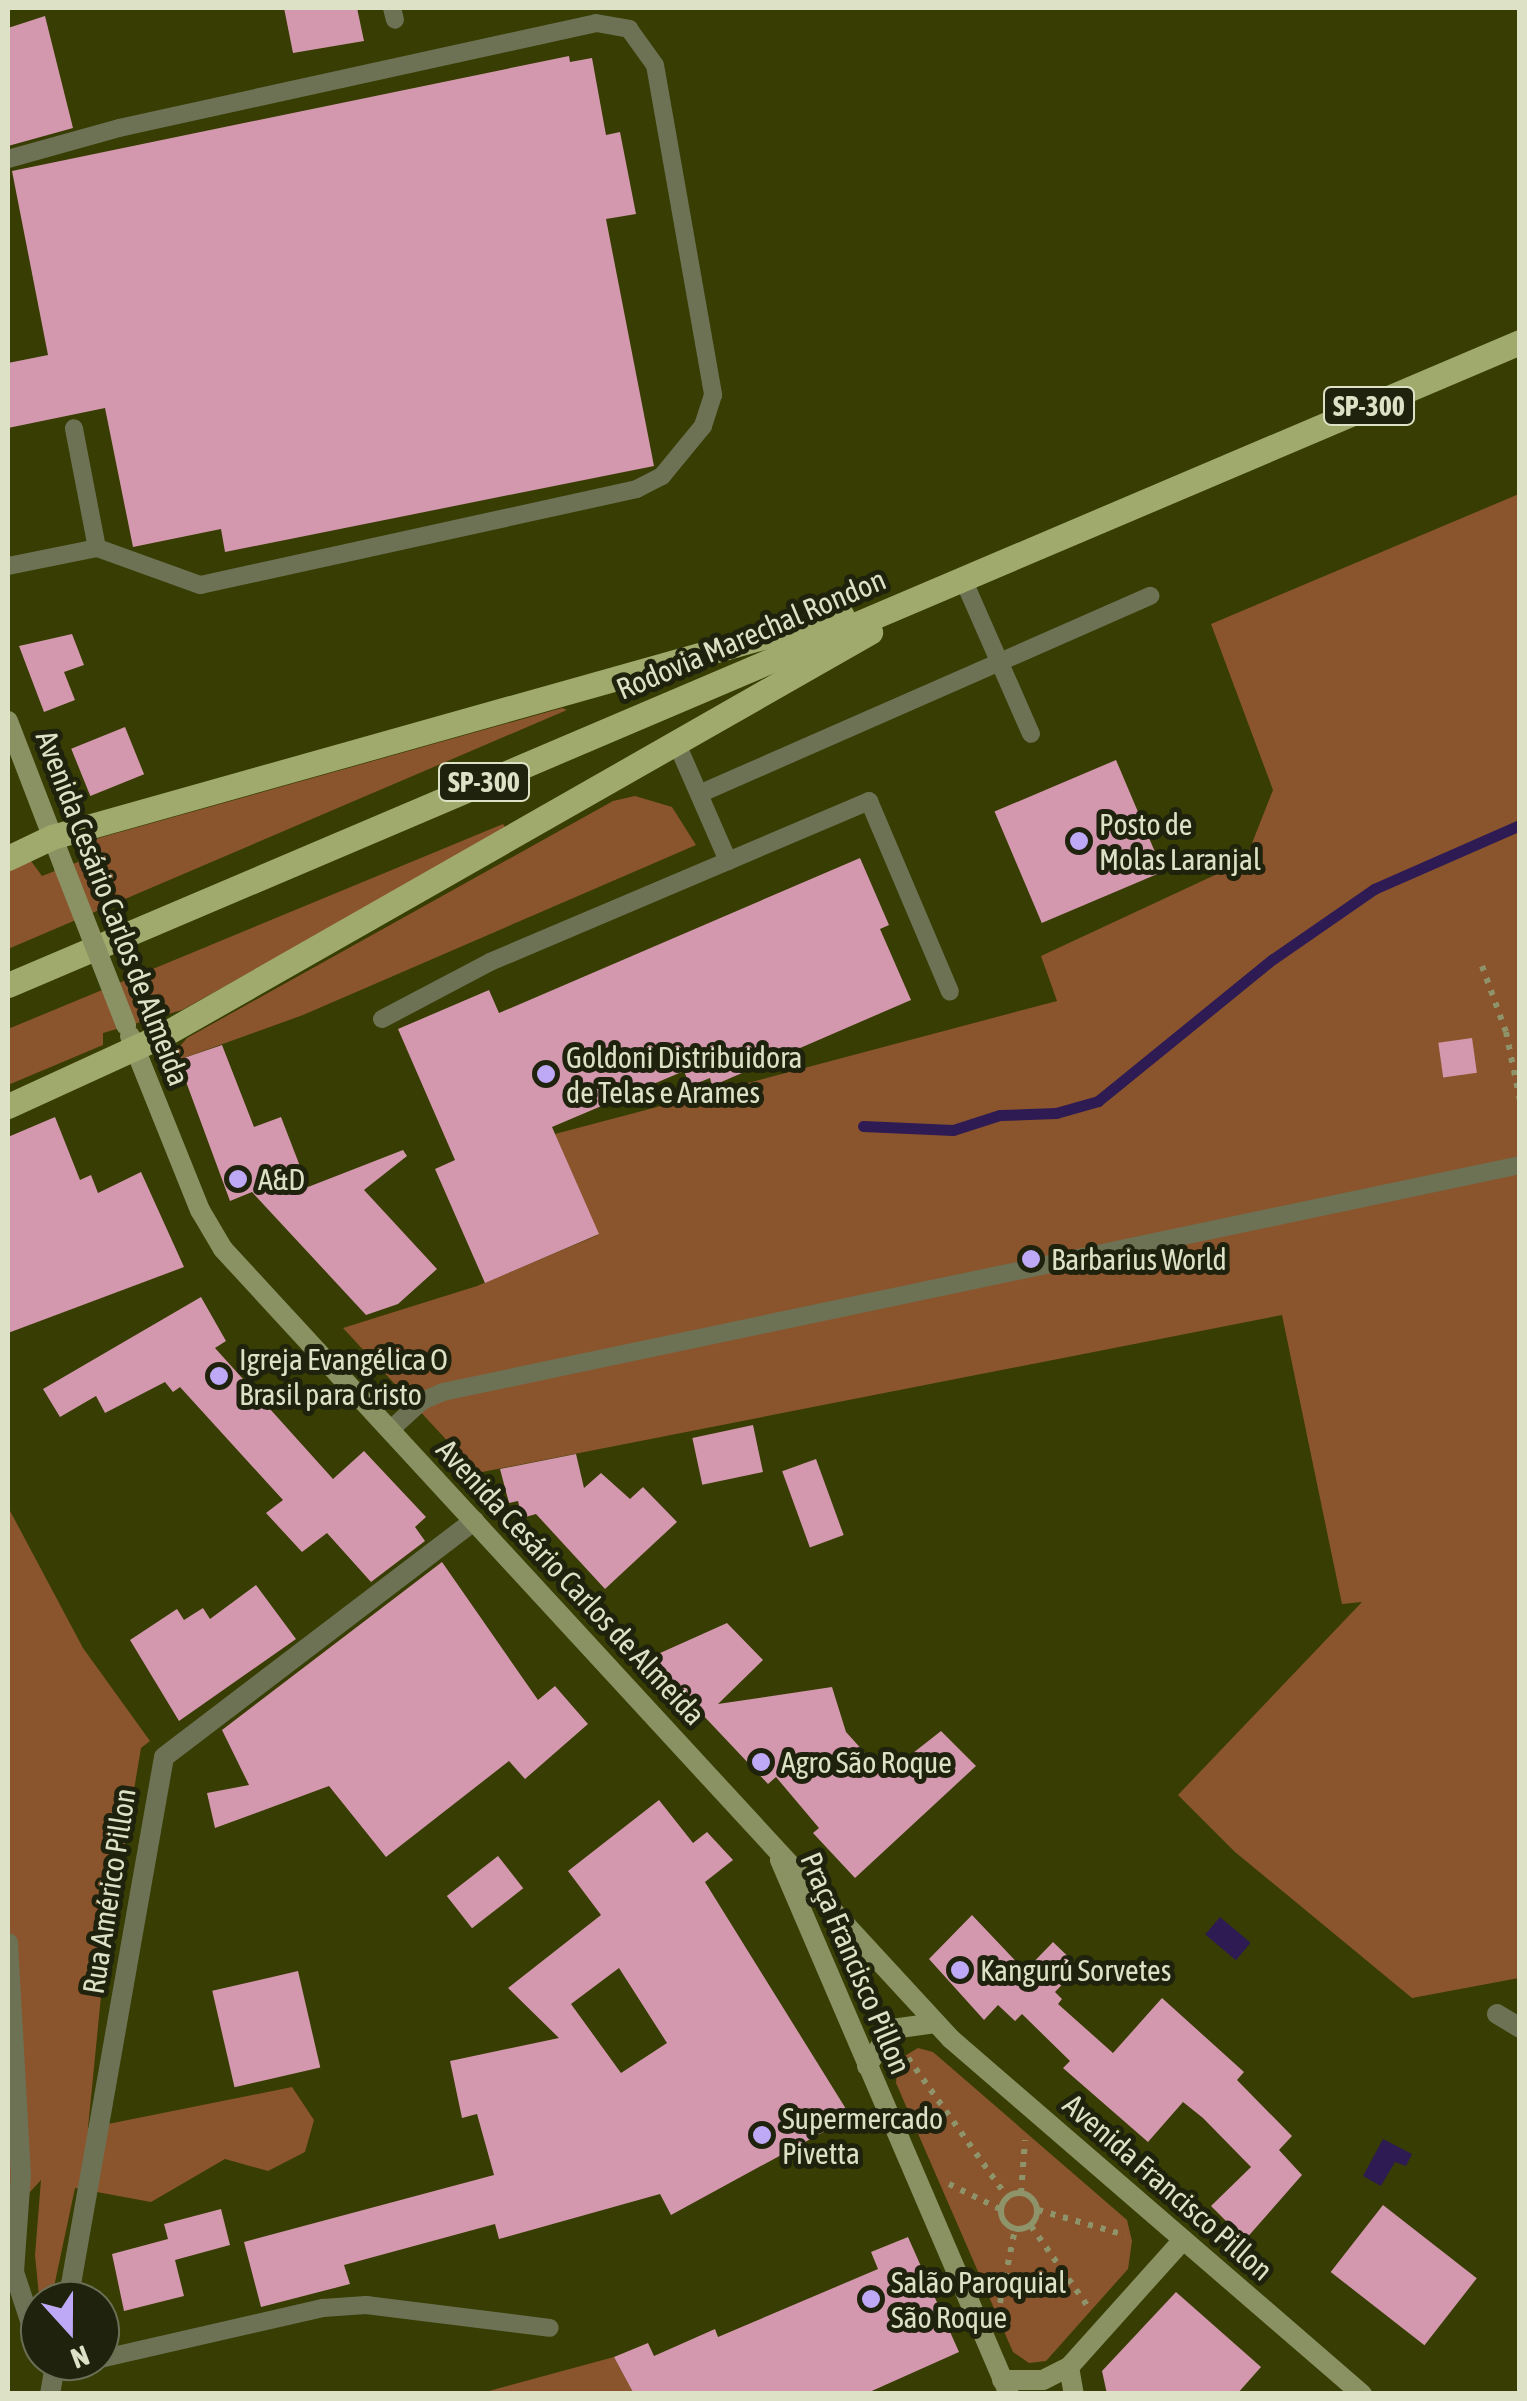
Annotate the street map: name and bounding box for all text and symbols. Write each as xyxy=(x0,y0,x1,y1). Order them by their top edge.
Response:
road number: SP-300 xyxy=(1322,383,1416,429)
street label: Rodovia Marechal Rondon xyxy=(611,561,891,707)
street label: Avenida Cesário Carlos de Almeida xyxy=(29,725,197,1091)
road number: SP-300 xyxy=(436,759,532,805)
place label: Posto de Molas Laranjal xyxy=(1099,806,1261,876)
marker: Posto de Molas Laranjal xyxy=(1068,830,1090,852)
place label: Goldoni Distribuidora de Telas e Arames xyxy=(566,1039,802,1110)
marker: Goldoni Distribuidora de Telas e Arames xyxy=(535,1063,557,1085)
place label: A&D xyxy=(258,1161,305,1197)
marker: A&D xyxy=(227,1168,249,1190)
place label: Barbarius World xyxy=(1051,1241,1227,1277)
marker: Barbarius World xyxy=(1020,1248,1042,1270)
place label: Igreja Evangélica O Brasil para Cristo xyxy=(239,1341,448,1412)
marker: Igreja Evangélica O Brasil para Cristo xyxy=(208,1365,230,1387)
street label: Avenida Cesário Carlos de Almeida xyxy=(429,1432,713,1732)
place label: Agro São Roque xyxy=(781,1744,952,1780)
marker: Agro São Roque xyxy=(750,1751,772,1773)
street label: Rua Américo Pillon xyxy=(75,1786,143,1996)
street label: Praça Francisco Pillon xyxy=(793,1847,919,2079)
place label: Kangurú Sorvetes xyxy=(980,1952,1171,1988)
marker: Kangurú Sorvetes xyxy=(949,1959,971,1981)
street label: Avenida Francisco Pillon xyxy=(1056,2086,1280,2288)
place label: Supermercado Pivetta xyxy=(782,2100,943,2170)
marker: Supermercado Pivetta xyxy=(751,2124,773,2146)
place label: Salão Paroquial São Roque xyxy=(891,2264,1066,2334)
north arrow xyxy=(20,2281,120,2381)
marker: Salão Paroquial São Roque xyxy=(860,2288,882,2310)
text: N xyxy=(67,2339,93,2375)

